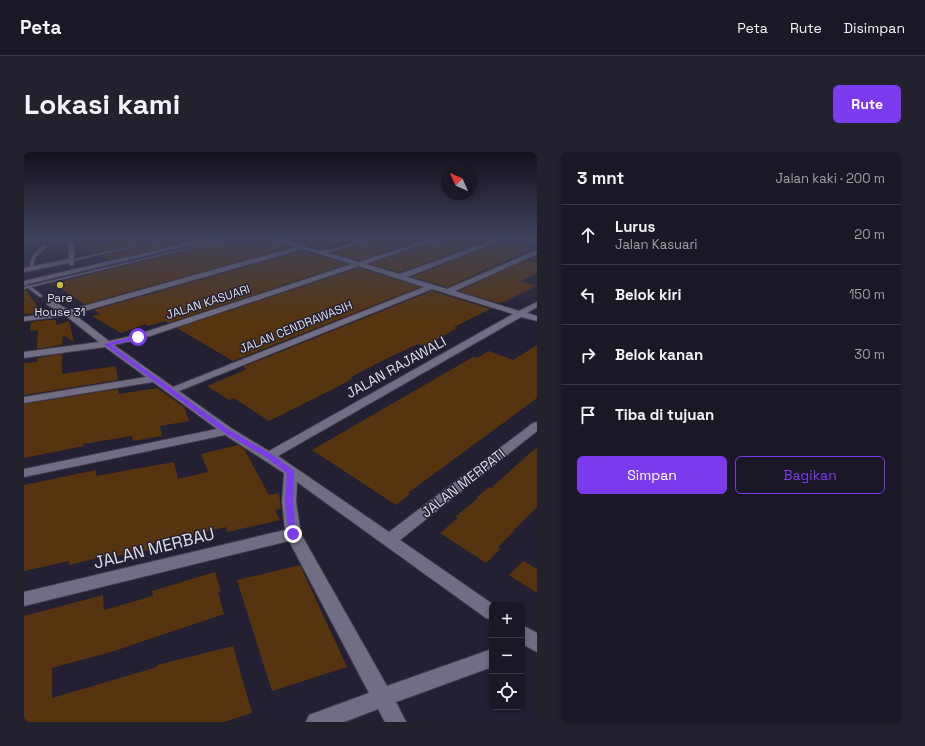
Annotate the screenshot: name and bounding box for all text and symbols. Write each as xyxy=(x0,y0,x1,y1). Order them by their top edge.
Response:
text: Peta xyxy=(20,15,62,40)
text: Peta xyxy=(737,19,768,37)
text: Rute xyxy=(790,19,822,37)
text: Disimpan xyxy=(844,19,905,37)
button: Rute xyxy=(833,85,901,123)
text: Lokasi kami xyxy=(24,86,180,122)
north arrow xyxy=(441,164,477,200)
text: 3 mnt xyxy=(577,167,624,189)
text: Jalan kaki · 200 m xyxy=(776,170,885,187)
text: Lurus xyxy=(615,217,655,236)
icon: ahead xyxy=(577,224,599,246)
text: 20 m xyxy=(854,226,885,243)
text: Jalan Kasuari xyxy=(615,236,698,253)
marker: Pare House 31 xyxy=(55,280,65,290)
street label: JALAN KASUARI xyxy=(164,281,252,323)
icon: left xyxy=(577,284,599,306)
text: Belok kiri xyxy=(615,285,681,304)
text: 150 m xyxy=(849,286,885,303)
place label: Pare House 31 xyxy=(34,290,86,320)
street label: JALAN CENDRAWASIH xyxy=(237,297,355,357)
route start xyxy=(129,328,147,346)
street label: JALAN RAJAWALI xyxy=(343,332,449,402)
icon: right xyxy=(577,344,599,366)
text: Belok kanan xyxy=(615,345,703,364)
text: 30 m xyxy=(854,346,885,363)
icon: arrive xyxy=(577,404,599,426)
text: Tiba di tujuan xyxy=(615,405,714,424)
street label: JALAN MERPATI xyxy=(417,445,509,521)
button: Simpan xyxy=(577,456,727,494)
button: Bagikan xyxy=(735,456,885,494)
street label: JALAN MERBAU xyxy=(91,522,217,574)
route end xyxy=(284,525,302,543)
map controls xyxy=(489,602,525,710)
button: + xyxy=(489,602,525,638)
button: − xyxy=(489,638,525,674)
button: locate xyxy=(489,674,525,710)

